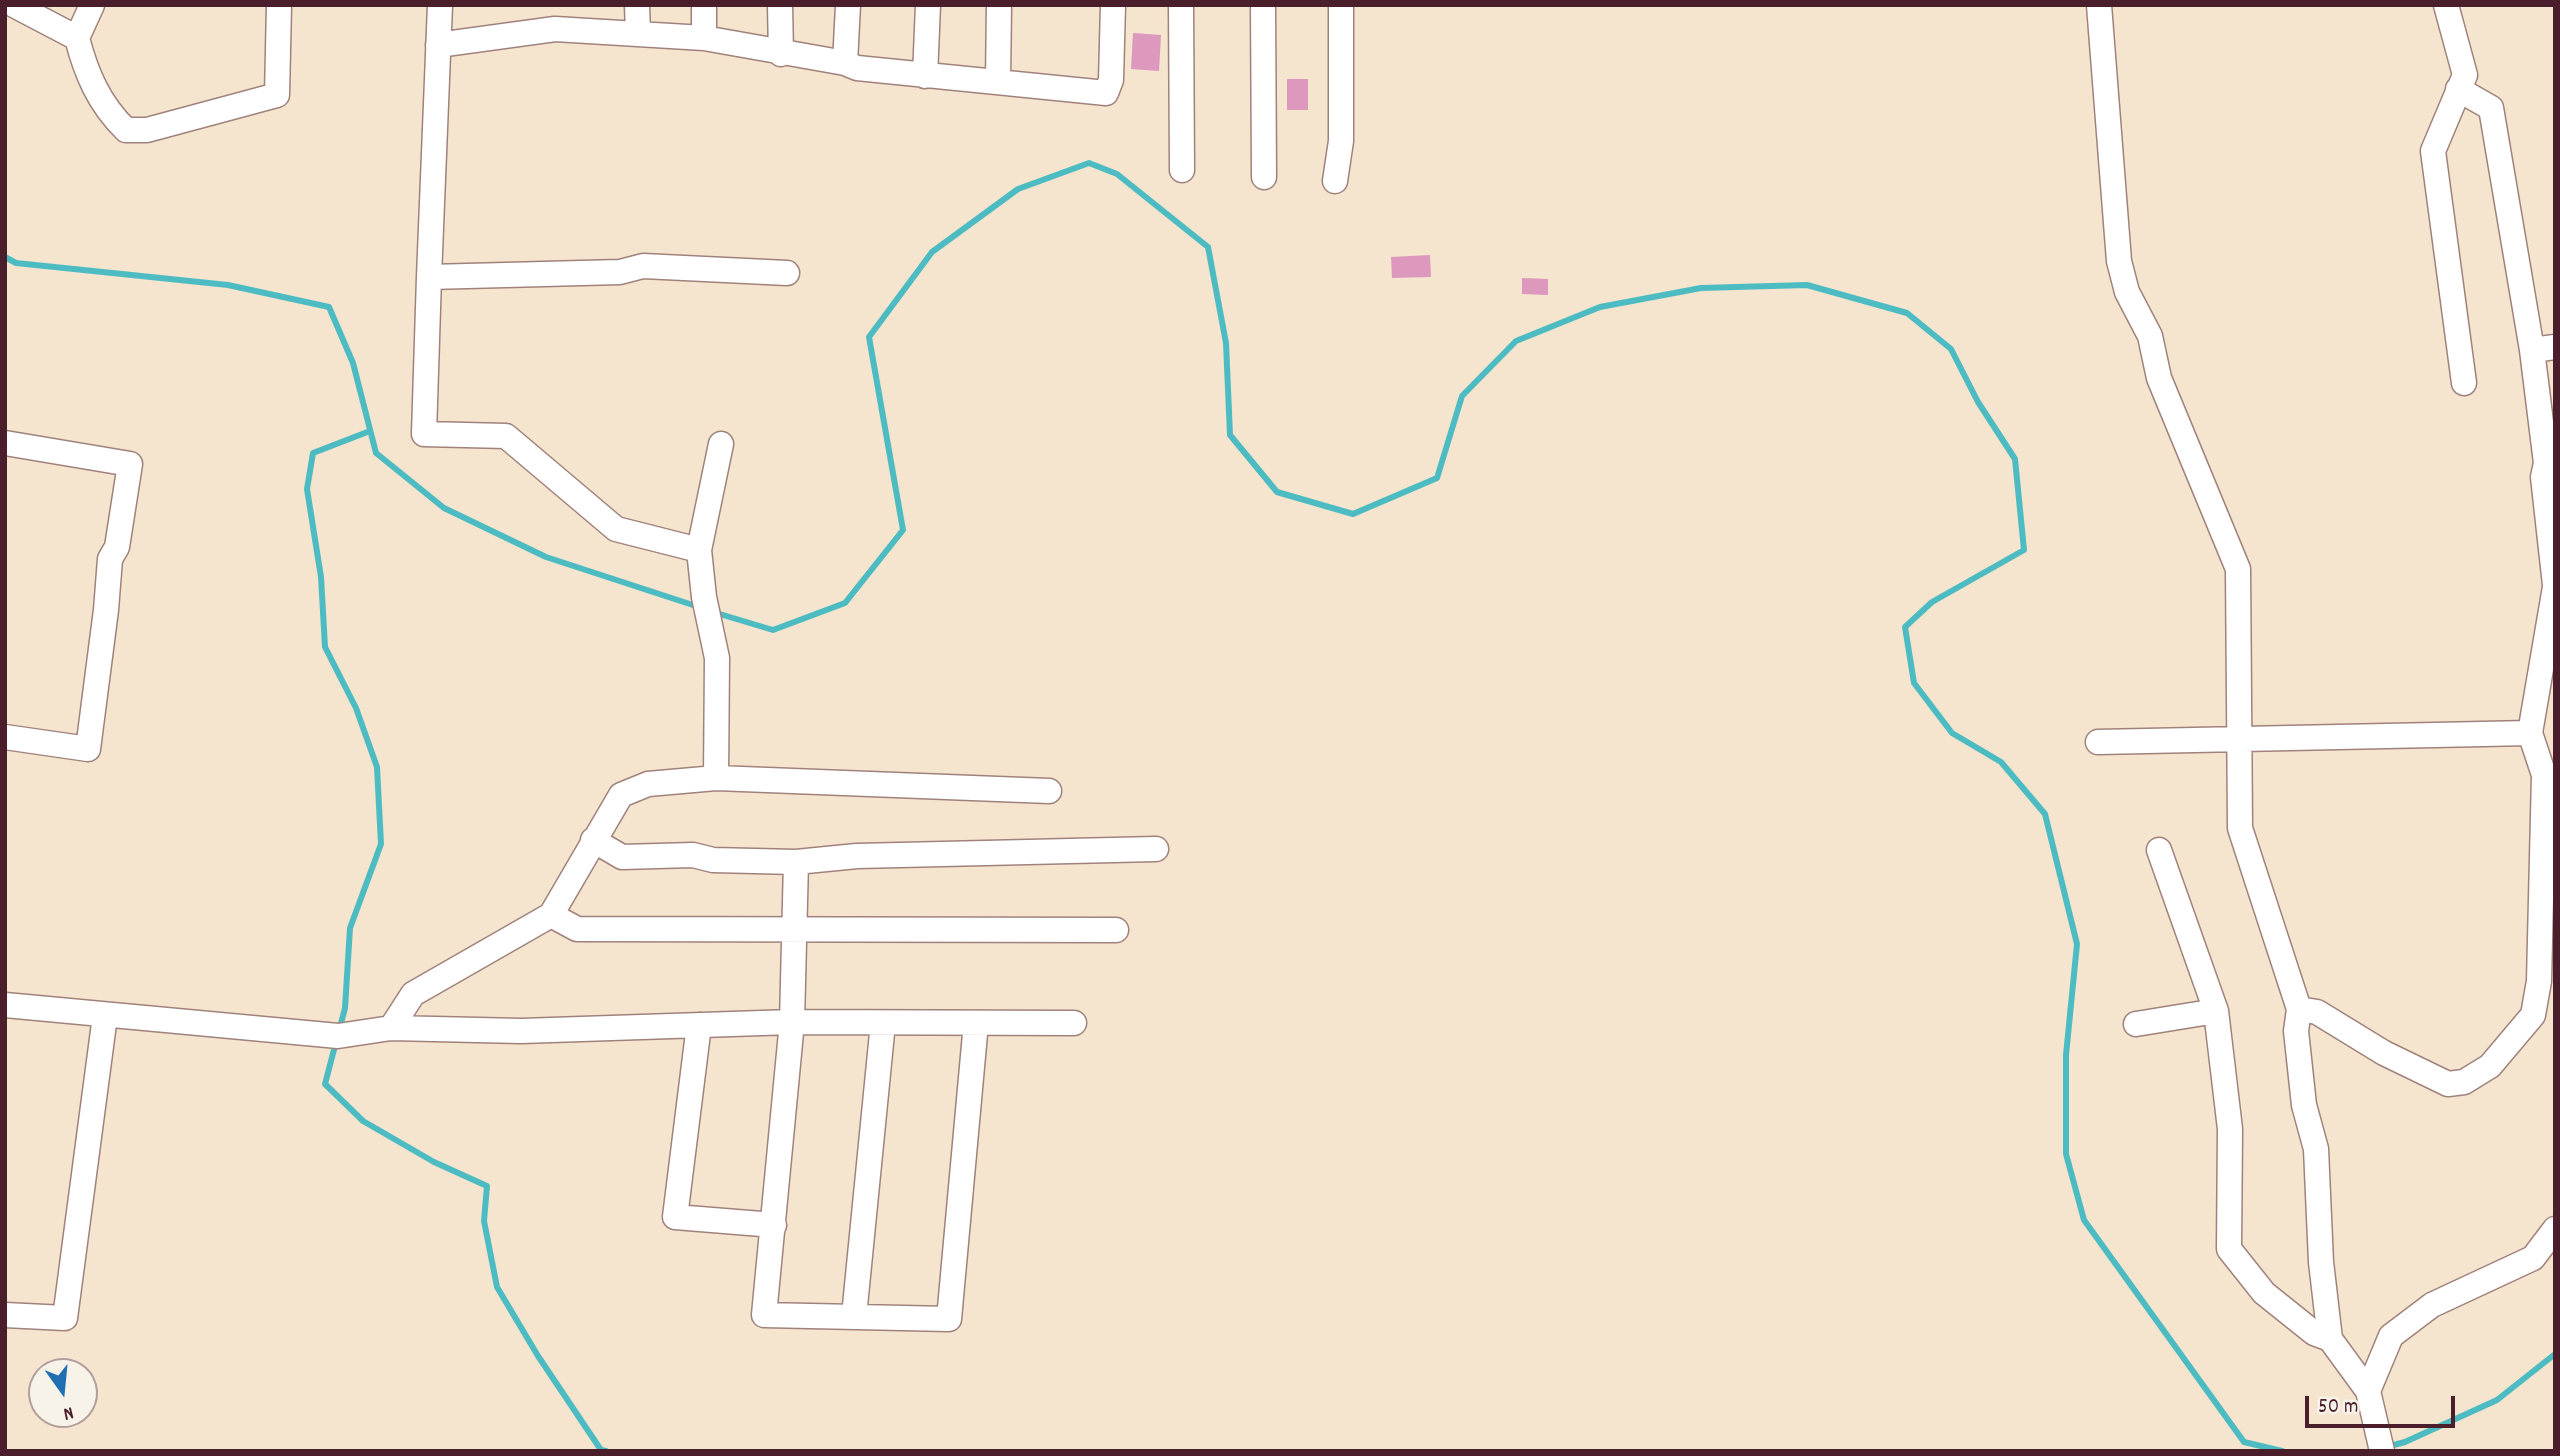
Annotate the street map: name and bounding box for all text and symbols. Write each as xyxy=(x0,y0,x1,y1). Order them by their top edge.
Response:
north arrow xyxy=(28,1358,98,1428)
scale bar xyxy=(2308,1382,2458,1426)
text: 50 m xyxy=(2318,1393,2358,1423)
text: N xyxy=(60,1398,76,1426)

